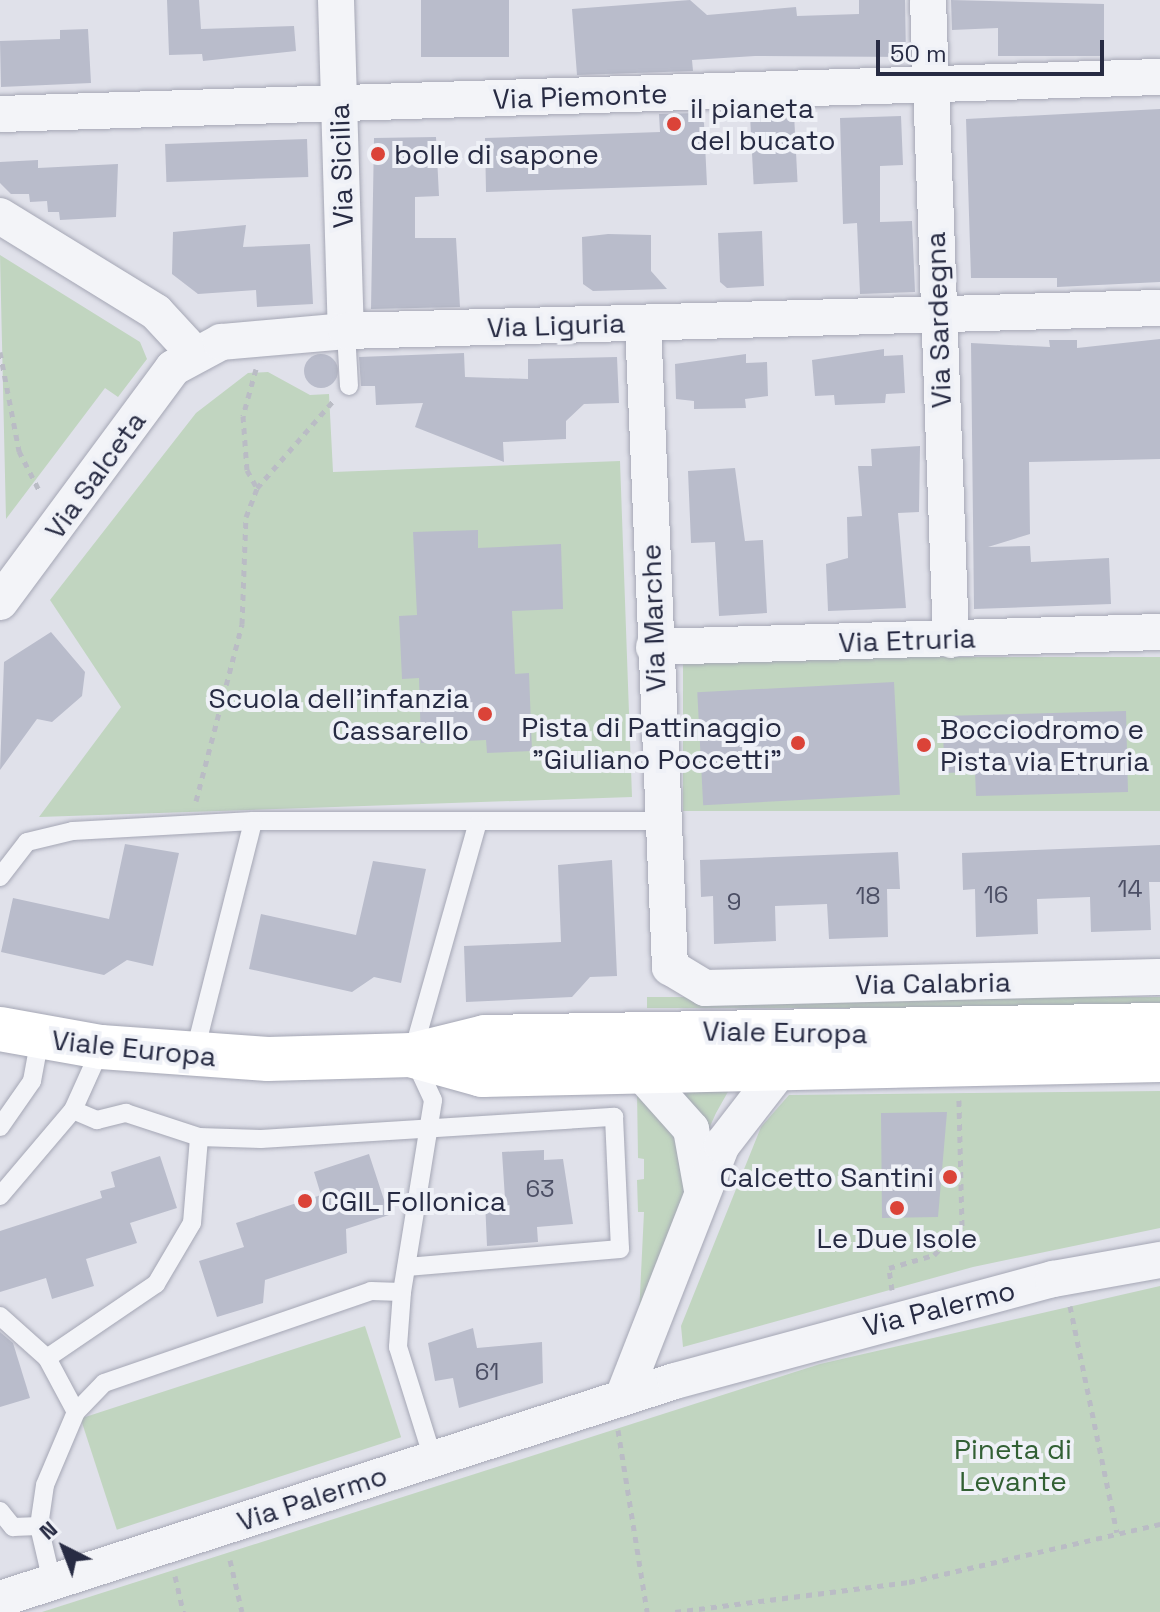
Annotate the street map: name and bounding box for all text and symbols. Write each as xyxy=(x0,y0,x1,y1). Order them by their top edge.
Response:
scale bar xyxy=(880,24,1108,74)
text: 50 m xyxy=(890,38,947,69)
street label: Via Piemonte xyxy=(492,76,668,116)
place label: il pianeta del bucato xyxy=(690,91,835,157)
street label: Via Sicilia xyxy=(322,103,360,229)
marker: il pianeta del bucato xyxy=(665,115,683,133)
place label: bolle di sapone xyxy=(394,137,599,171)
marker: bolle di sapone xyxy=(369,145,387,163)
street label: Via Sardegna xyxy=(918,231,958,409)
street label: Via Liguria xyxy=(486,306,626,344)
street label: Via Salceta xyxy=(38,405,152,545)
street label: Via Marche xyxy=(634,543,672,693)
street label: Via Etruria xyxy=(838,621,976,659)
place label: Scuola dell'infanzia Cassarello xyxy=(209,681,469,747)
marker: Scuola dell'infanzia Cassarello xyxy=(476,705,494,723)
place label: Pista di Pattinaggio "Giuliano Poccetti" xyxy=(521,710,782,776)
place label: Bocciodromo e Pista via Etruria xyxy=(940,712,1149,778)
marker: Pista di Pattinaggio "Giuliano Poccetti" xyxy=(789,734,807,752)
marker: Bocciodromo e Pista via Etruria xyxy=(915,736,933,754)
house number: 14 xyxy=(1117,875,1143,903)
house number: 16 xyxy=(984,881,1008,909)
house number: 18 xyxy=(856,882,880,910)
house number: 9 xyxy=(727,888,741,916)
street label: Via Calabria xyxy=(855,965,1011,1001)
street label: Viale Europa xyxy=(702,1014,868,1050)
street label: Viale Europa xyxy=(50,1023,218,1073)
place label: Calcetto Santini xyxy=(720,1160,934,1194)
marker: Calcetto Santini xyxy=(941,1168,959,1186)
house number: 63 xyxy=(525,1175,555,1203)
place label: CGIL Follonica xyxy=(321,1184,507,1218)
marker: CGIL Follonica xyxy=(296,1192,314,1210)
marker: Le Due Isole xyxy=(888,1199,906,1217)
place label: Le Due Isole xyxy=(817,1221,977,1255)
street label: Via Palermo xyxy=(860,1273,1018,1343)
house number: 61 xyxy=(475,1358,499,1386)
park label: Pineta di Levante xyxy=(954,1432,1072,1498)
street label: Via Palermo xyxy=(233,1458,391,1538)
north arrow xyxy=(24,1508,104,1588)
text: N xyxy=(33,1515,63,1546)

